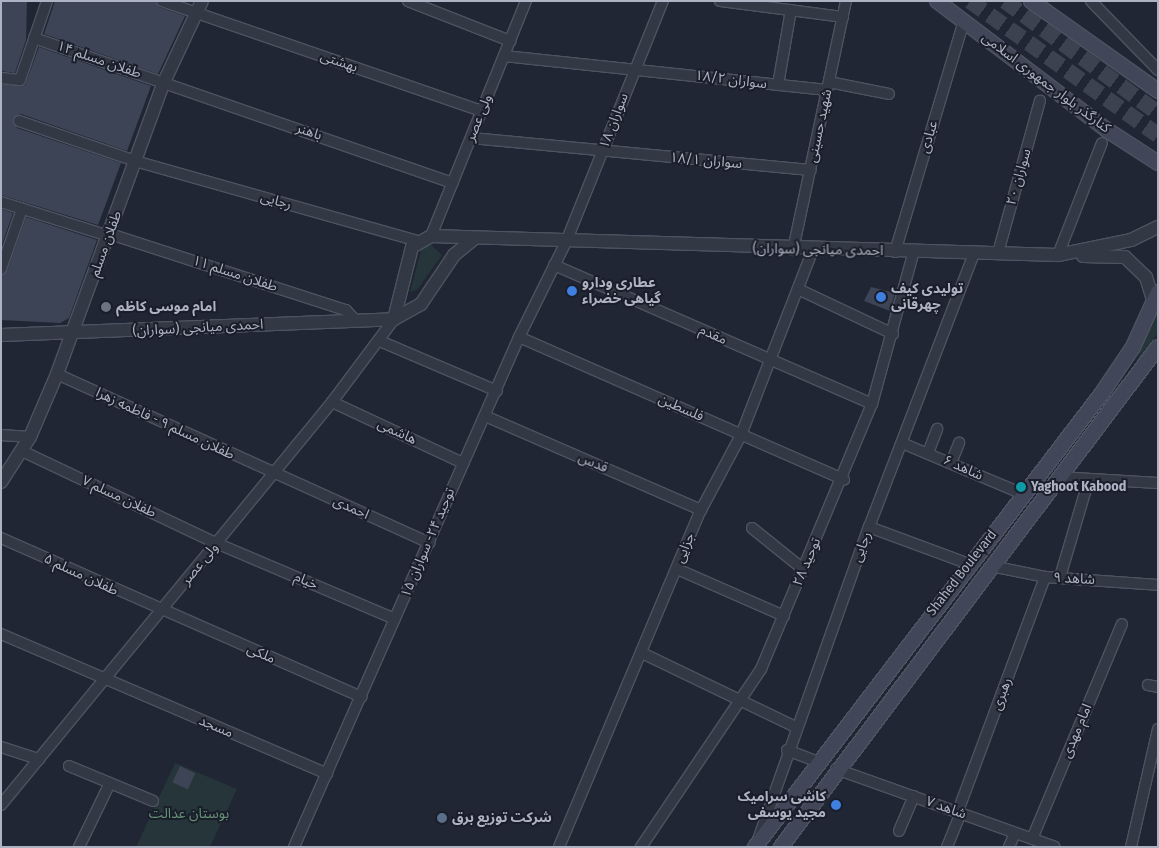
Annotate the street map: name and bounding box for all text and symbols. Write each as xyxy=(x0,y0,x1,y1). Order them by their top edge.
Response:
street label: کنارگذر بلوار جمهوری اسلامی xyxy=(978,29,1114,137)
street label: طفلان مسلم ۱۴ xyxy=(55,38,143,82)
street label: بهشتی xyxy=(318,48,360,76)
street label: سواران ۱۸/۲ xyxy=(694,67,768,93)
street label: شهید حسینی xyxy=(804,88,836,164)
street label: سواران ۱۸ xyxy=(596,91,632,151)
street label: ولی عصر xyxy=(462,92,496,144)
street label: عبادی xyxy=(916,119,942,155)
street label: باهنر xyxy=(294,120,324,144)
street label: سواران ۲۰ xyxy=(1003,147,1035,207)
street label: سواران ۱۸/۱ xyxy=(669,149,743,173)
street label: رجایی xyxy=(259,189,293,213)
street label: طفلان مسلم xyxy=(86,209,126,279)
street label: احمدی میانجی (سواران) xyxy=(752,240,884,260)
street label: طفلان مسلم ۱۱ xyxy=(190,252,280,296)
place label: عطاری ودارو گیاهی خضراء xyxy=(582,275,661,308)
place label: تولیدی کیف چهرقانی xyxy=(891,281,963,314)
marker: عطاری ودارو گیاهی خضراء xyxy=(566,285,578,297)
marker: تولیدی کیف چهرقانی xyxy=(875,291,887,303)
place label: امام موسی کاظم xyxy=(116,299,216,315)
marker: امام موسی کاظم xyxy=(100,301,112,313)
street label: احمدی میانجی (سواران) xyxy=(132,316,264,340)
street label: مقدم xyxy=(697,322,729,348)
street label: طفلان مسلم ۹ - فاطمه زهرا xyxy=(93,384,237,464)
street label: فلسطین xyxy=(656,391,706,425)
street label: هاشمی xyxy=(375,416,419,448)
street label: قدس xyxy=(576,449,610,477)
street label: شاهد ۶ xyxy=(940,452,986,484)
street label: طفلان مسلم ۷ xyxy=(79,472,159,522)
place label: Yaghoot Kabood xyxy=(1031,479,1126,495)
marker: Yaghoot Kabood xyxy=(1015,481,1027,493)
street label: توحید ۲۴- سواران ۱۵ xyxy=(397,486,459,600)
street label: احمدی xyxy=(330,493,372,523)
street label: Shahed Boulevard xyxy=(923,527,1001,619)
street label: رجایی xyxy=(849,529,875,565)
street label: جزایی xyxy=(671,530,699,566)
street label: توحید ۲۸ xyxy=(789,535,825,589)
street label: ولی عصر xyxy=(178,540,222,588)
street label: طفلان مسلم ۵ xyxy=(41,550,121,600)
street label: خیام xyxy=(292,569,320,593)
street label: شاهد ۹ xyxy=(1053,570,1095,588)
street label: ملکی xyxy=(244,641,278,667)
street label: رهبری xyxy=(988,675,1016,713)
street label: امام مهدی xyxy=(1058,701,1096,761)
street label: مسجد xyxy=(196,712,236,742)
place label: کاشی سرامیک مجید یوسفی xyxy=(738,789,826,822)
street label: شاهد ۷ xyxy=(923,793,969,823)
marker: کاشی سرامیک مجید یوسفی xyxy=(830,799,842,811)
park label: بوستان عدالت xyxy=(149,806,229,822)
place label: شرکت توزیع برق xyxy=(452,810,552,826)
marker: شرکت توزیع برق xyxy=(436,812,448,824)

